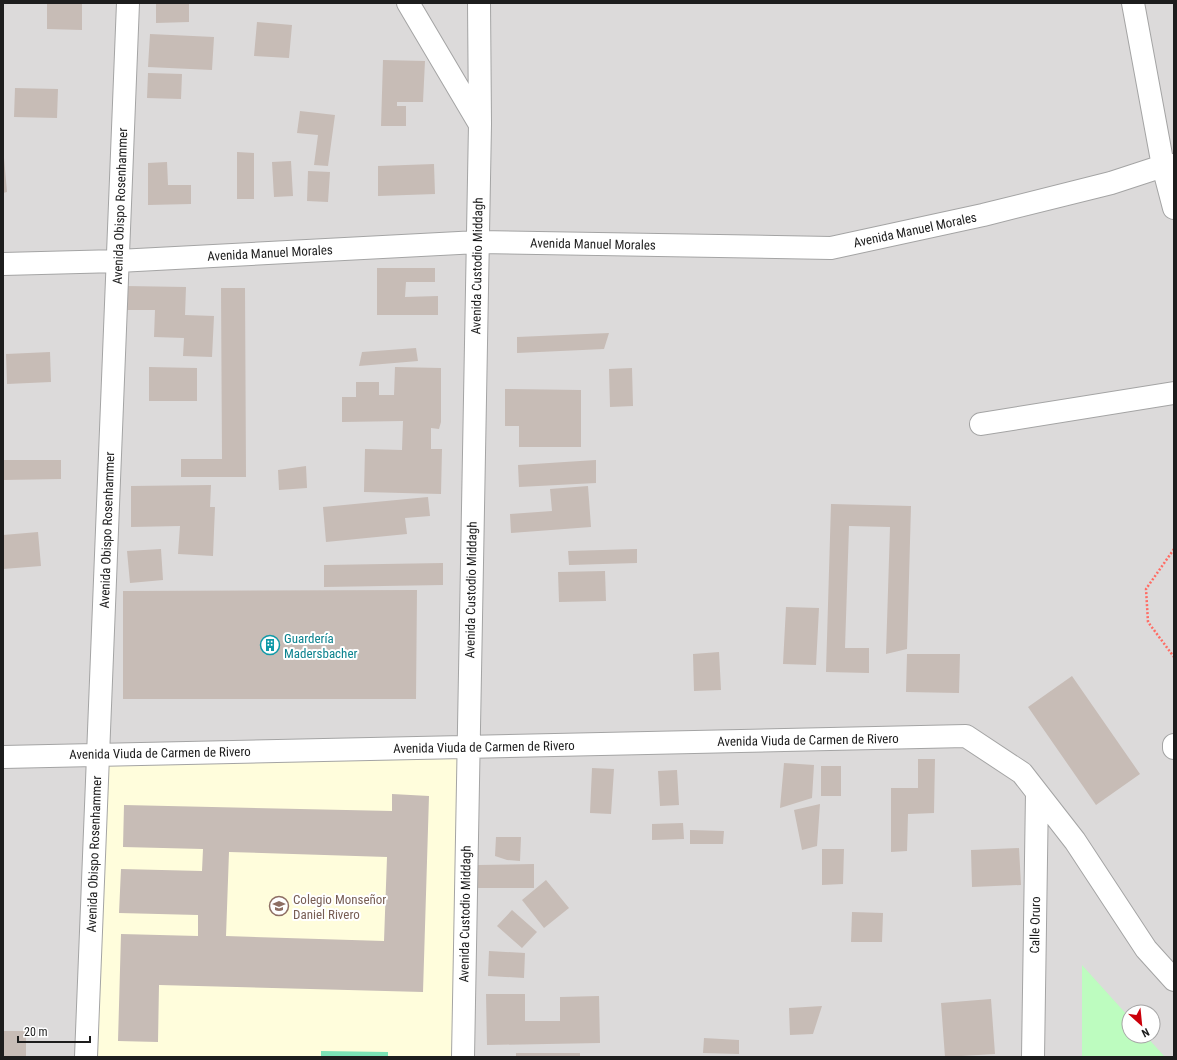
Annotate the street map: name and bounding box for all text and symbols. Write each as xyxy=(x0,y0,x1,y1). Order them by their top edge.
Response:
street label: Avenida Obispo Rosenhammer xyxy=(110,127,130,285)
street label: Avenida Custodio Middagh xyxy=(468,197,486,335)
street label: Avenida Manuel Morales xyxy=(852,210,978,250)
street label: Avenida Manuel Morales xyxy=(530,235,656,253)
street label: Avenida Manuel Morales xyxy=(207,242,333,264)
street label: Avenida Obispo Rosenhammer xyxy=(97,451,117,609)
street label: Avenida Custodio Middagh xyxy=(462,521,480,659)
place label: Guardería Madersbacher xyxy=(284,631,357,661)
building icon: Guardería Madersbacher xyxy=(259,634,281,656)
street label: Avenida Viuda de Carmen de Rivero xyxy=(717,731,899,749)
street label: Avenida Viuda de Carmen de Rivero xyxy=(393,738,575,756)
street label: Avenida Viuda de Carmen de Rivero xyxy=(69,744,251,762)
street label: Avenida Obispo Rosenhammer xyxy=(84,775,104,933)
street label: Avenida Custodio Middagh xyxy=(456,845,474,983)
place label: Colegio Monseñor Daniel Rivero xyxy=(293,892,386,922)
school or university icon: Colegio Monseñor Daniel Rivero xyxy=(268,895,290,917)
street label: Calle Oruro xyxy=(1027,896,1043,954)
north arrow xyxy=(1121,1004,1161,1044)
scale bar xyxy=(18,1018,90,1044)
text: 20 m xyxy=(24,1025,48,1039)
text: N xyxy=(1139,1025,1151,1040)

